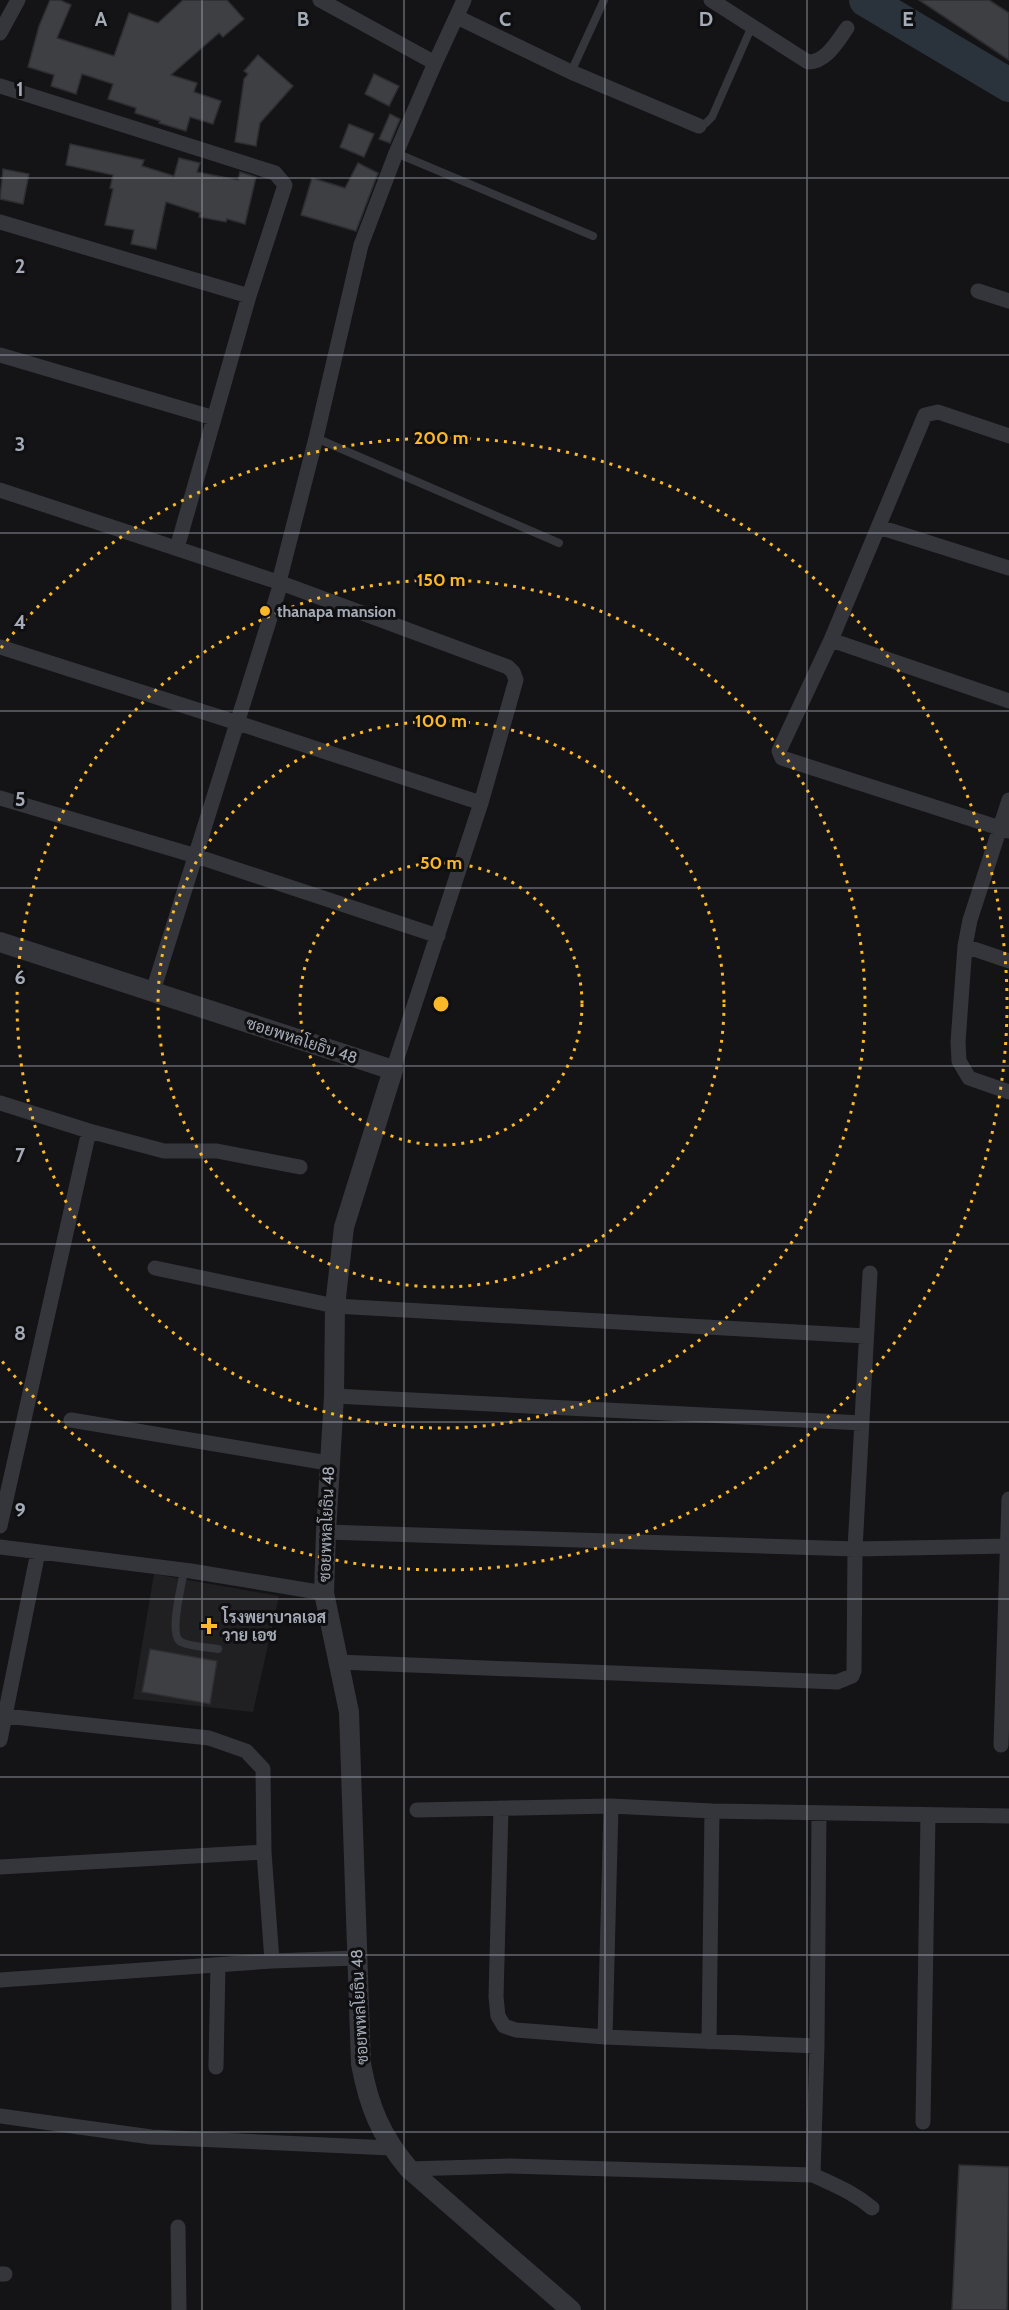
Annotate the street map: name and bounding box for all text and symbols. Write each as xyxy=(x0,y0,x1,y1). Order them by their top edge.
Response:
text: A xyxy=(95,7,108,31)
text: B xyxy=(297,7,309,31)
text: C xyxy=(499,7,511,31)
text: D xyxy=(699,7,713,31)
text: E xyxy=(902,7,914,31)
text: 1 xyxy=(16,77,24,101)
text: 2 xyxy=(15,254,25,278)
text: 200 m xyxy=(414,427,468,449)
text: 3 xyxy=(15,432,25,456)
text: 150 m xyxy=(417,569,465,591)
place label: thanapa mansion xyxy=(277,602,396,621)
marker: thanapa mansion xyxy=(258,604,272,618)
text: 4 xyxy=(14,610,26,634)
text: 100 m xyxy=(415,710,467,732)
text: 5 xyxy=(15,787,25,811)
text: 50 m xyxy=(420,852,462,874)
text: 6 xyxy=(14,965,26,989)
centre of rings xyxy=(431,994,451,1014)
street label: ซอยพหลโยธิน 48 xyxy=(244,1012,361,1067)
text: 7 xyxy=(15,1143,26,1167)
text: 8 xyxy=(14,1321,26,1345)
street label: ซอยพหลโยธิน 48 xyxy=(313,1466,338,1582)
text: 9 xyxy=(14,1498,26,1522)
place label: โรงพยาบาลเอส วาย เอช xyxy=(221,1606,327,1645)
marker: โรงพยาบาลเอส วาย เอช xyxy=(200,1617,218,1635)
street label: ซอยพหลโยธิน 48 xyxy=(345,1949,372,2065)

